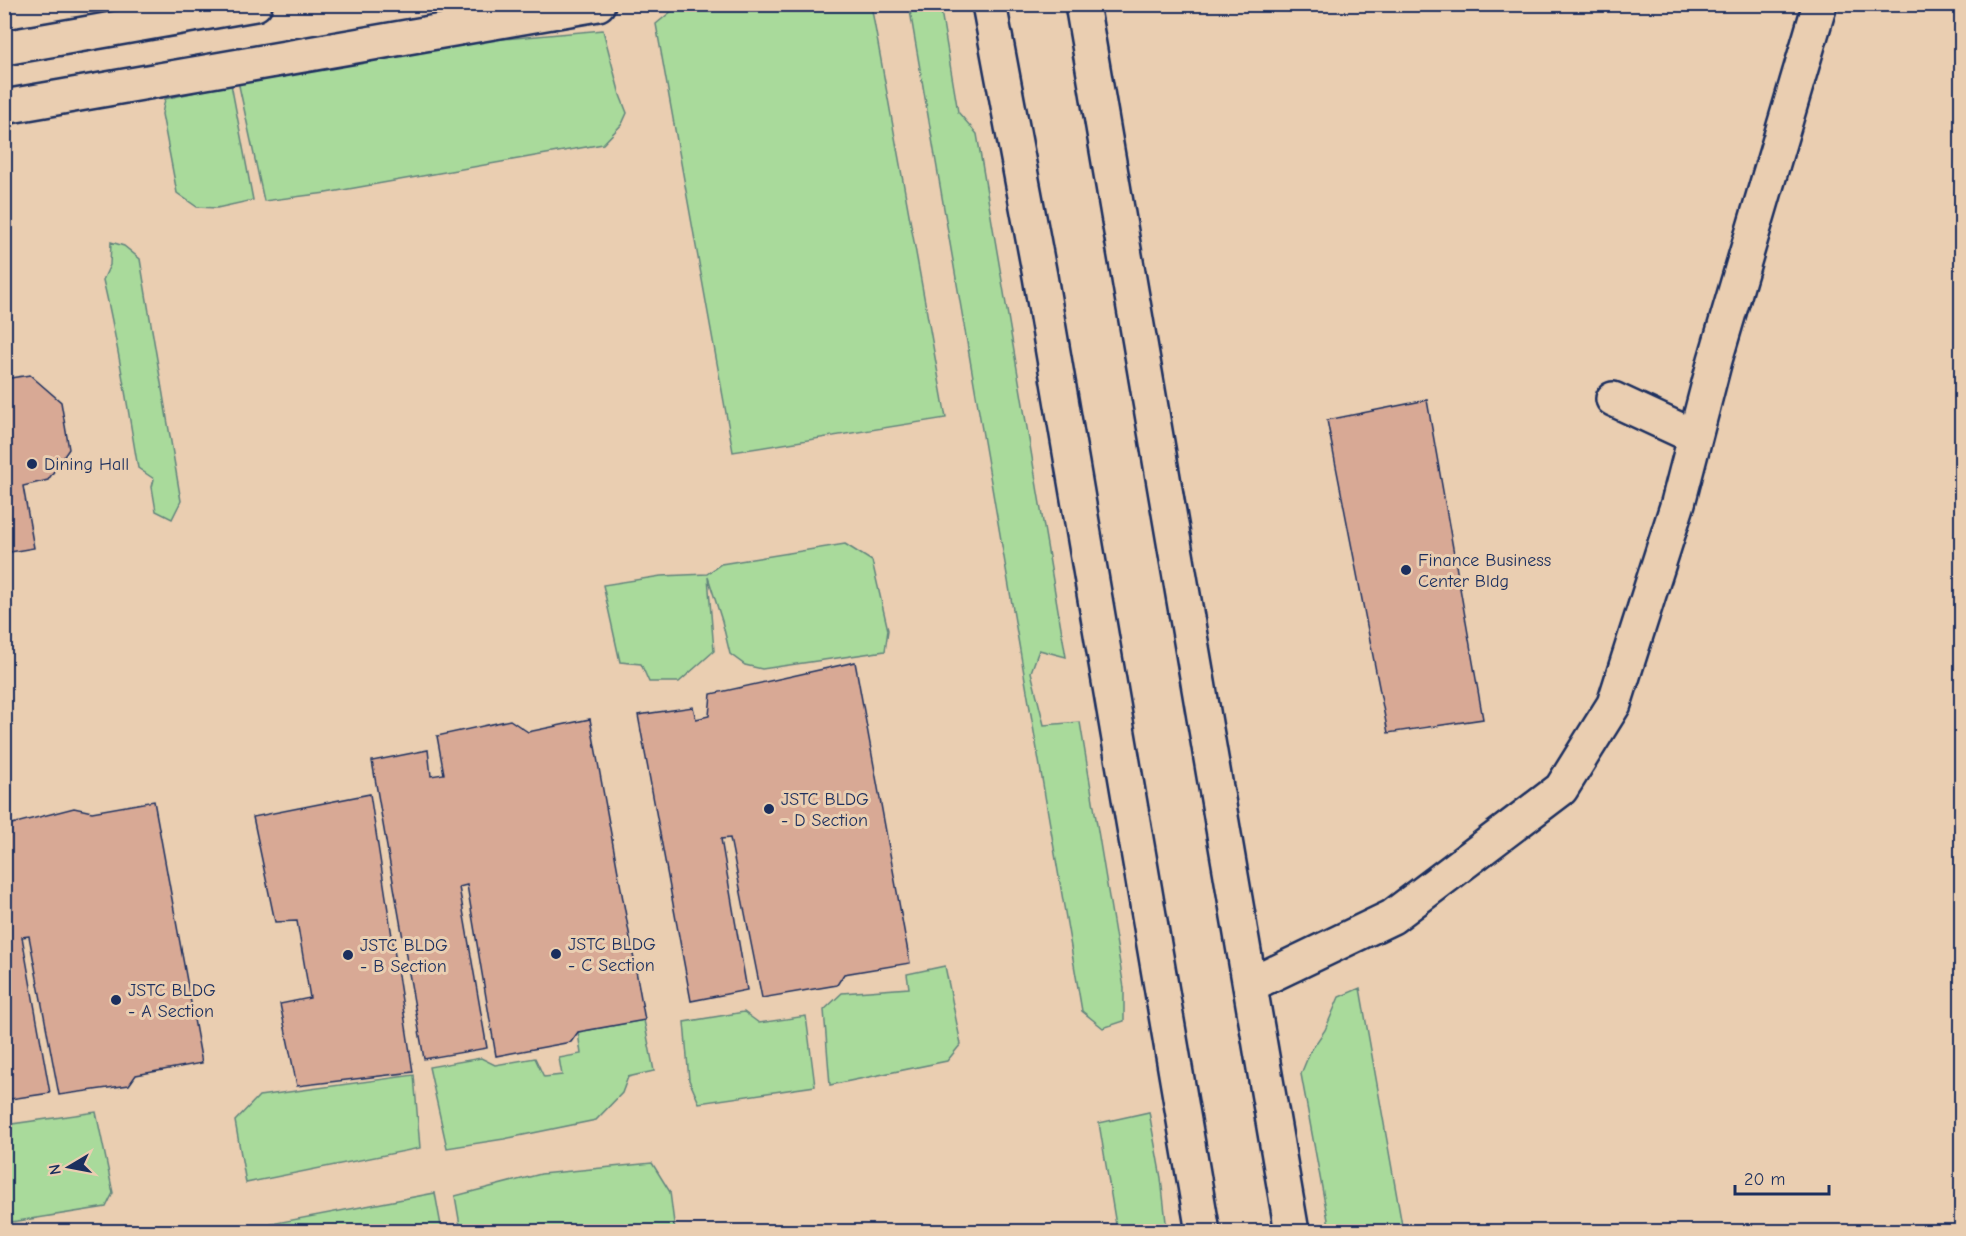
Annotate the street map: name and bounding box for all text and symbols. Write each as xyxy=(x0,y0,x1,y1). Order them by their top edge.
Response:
place label: Dining Hall xyxy=(44,454,129,475)
marker: Dining Hall xyxy=(25,457,39,471)
place label: Finance Business Center Bldg xyxy=(1418,550,1551,592)
marker: Finance Business Center Bldg xyxy=(1399,563,1413,577)
place label: JSTC BLDG - D Section xyxy=(781,789,869,831)
marker: JSTC BLDG - D Section xyxy=(762,802,776,816)
place label: JSTC BLDG - C Section xyxy=(568,934,656,976)
place label: JSTC BLDG - B Section xyxy=(360,935,448,977)
marker: JSTC BLDG - C Section xyxy=(549,947,563,961)
marker: JSTC BLDG - B Section xyxy=(341,948,355,962)
place label: JSTC BLDG - A Section xyxy=(128,980,216,1022)
marker: JSTC BLDG - A Section xyxy=(109,993,123,1007)
north arrow xyxy=(39,1137,99,1197)
scale bar xyxy=(1735,1158,1830,1196)
text: N xyxy=(45,1163,65,1176)
text: 20 m xyxy=(1744,1169,1785,1190)

